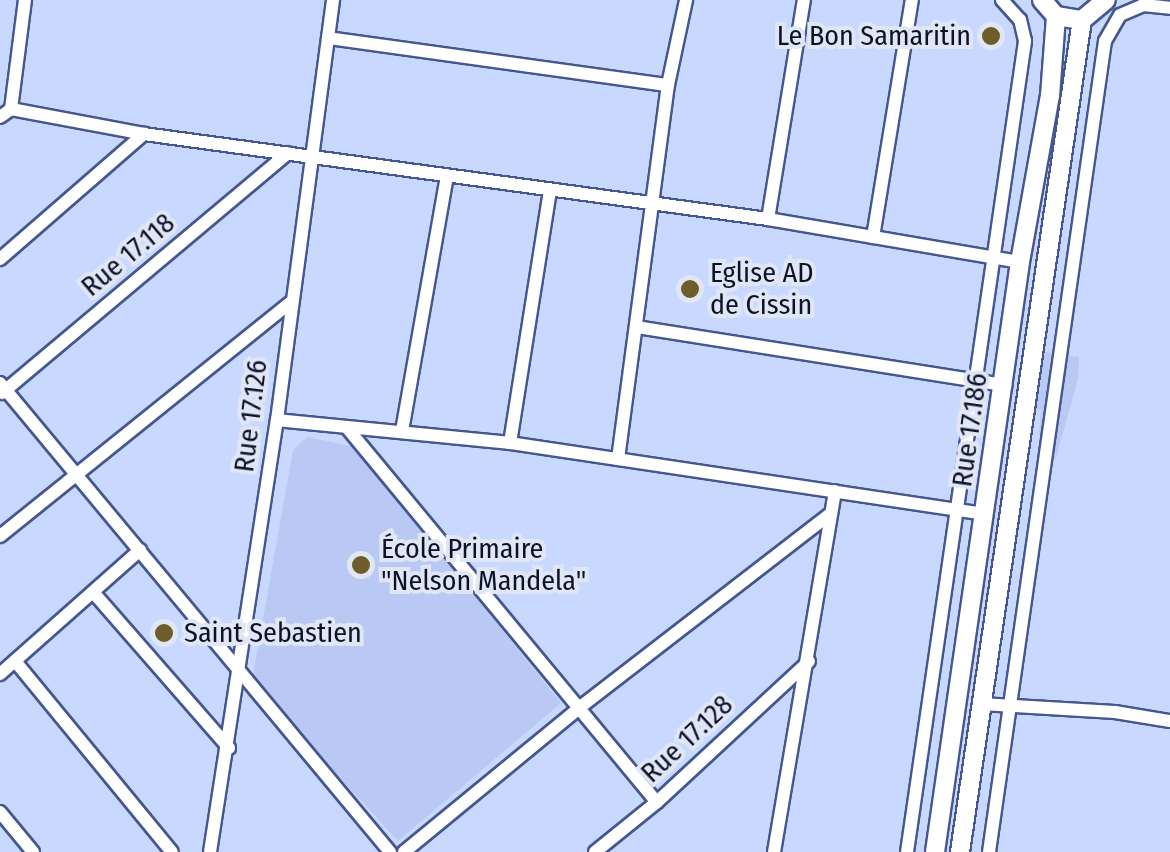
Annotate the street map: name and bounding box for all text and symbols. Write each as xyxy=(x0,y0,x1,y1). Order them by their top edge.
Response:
place label: Le Bon Samaritin xyxy=(777,19,971,53)
marker: Le Bon Samaritin xyxy=(980,25,1002,47)
street label: Rue 17.118 xyxy=(75,206,181,304)
place label: Eglise AD de Cissin xyxy=(710,256,814,322)
marker: Eglise AD de Cissin xyxy=(679,278,701,300)
street label: Rue 17.126 xyxy=(227,358,275,474)
street label: Rue 17.186 xyxy=(945,371,995,489)
place label: École Primaire "Nelson Mandela" xyxy=(381,532,586,598)
marker: École Primaire "Nelson Mandela" xyxy=(350,554,372,576)
place label: Saint Sebastien xyxy=(184,616,362,650)
marker: Saint Sebastien xyxy=(153,622,175,644)
street label: Rue 17.128 xyxy=(634,688,740,790)

